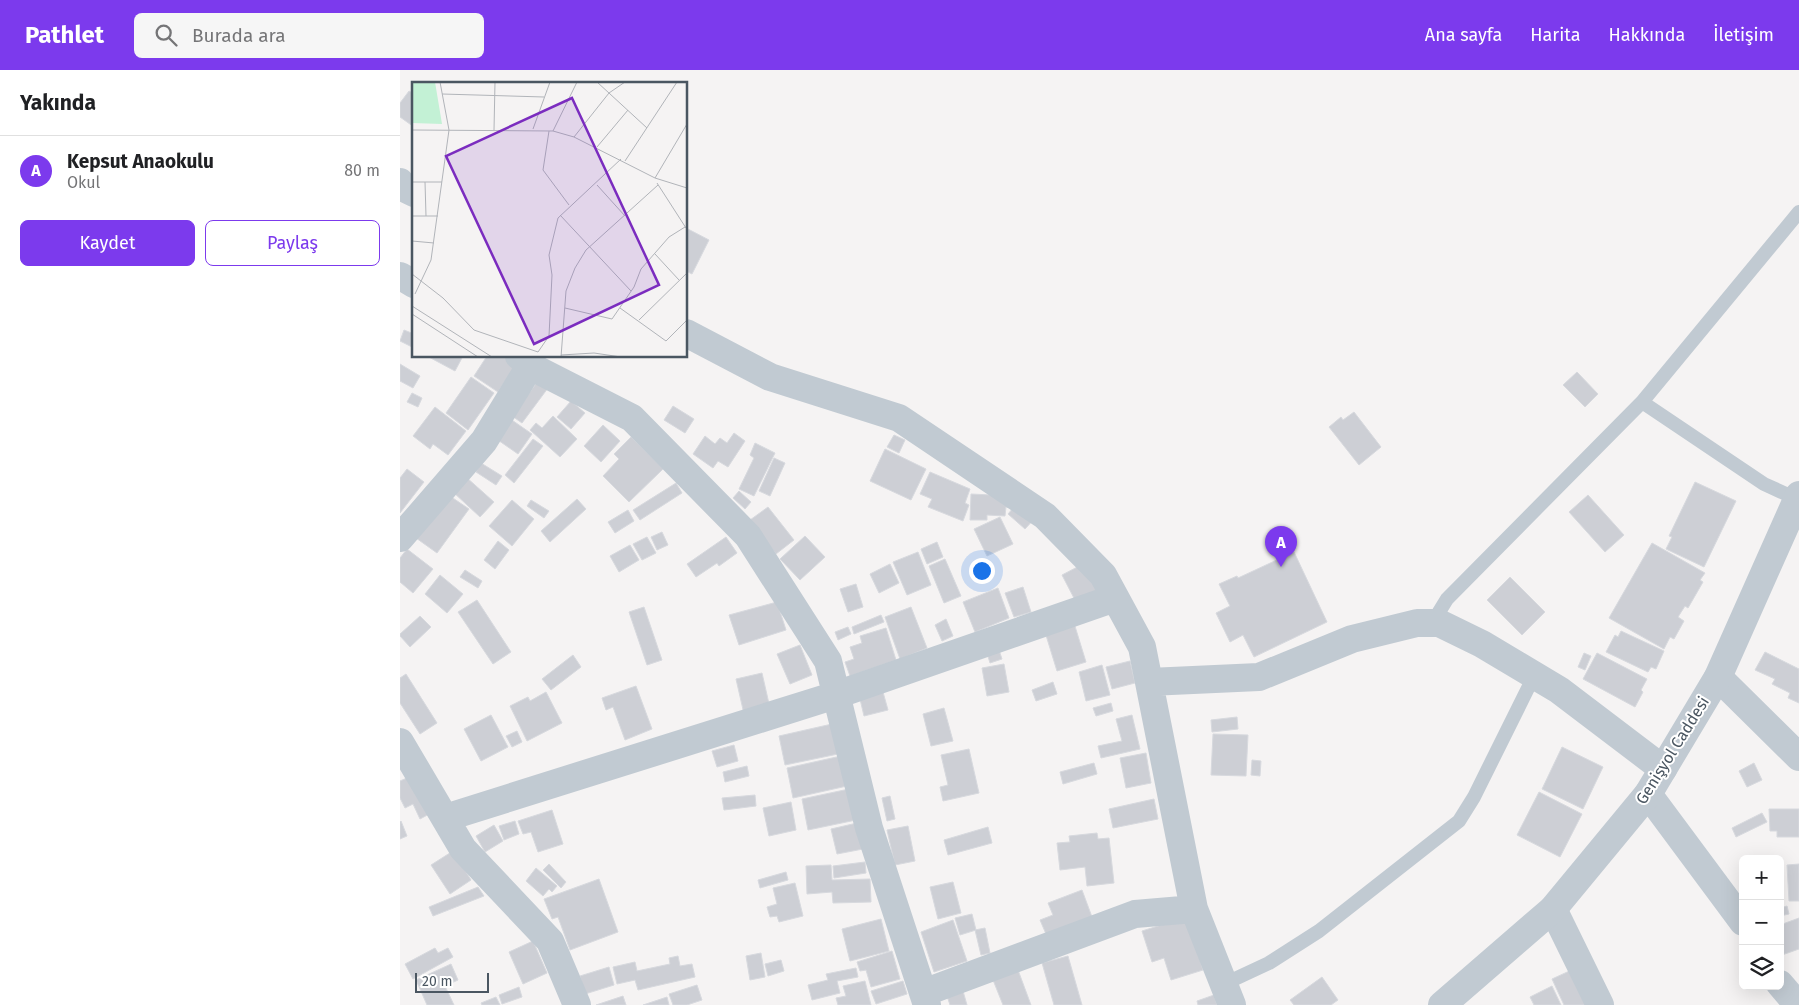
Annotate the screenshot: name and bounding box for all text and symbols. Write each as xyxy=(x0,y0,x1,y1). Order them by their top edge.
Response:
search box xyxy=(134,13,484,58)
text: Pathlet xyxy=(25,21,104,49)
icon: search xyxy=(152,21,180,49)
text: Burada ara xyxy=(192,24,286,47)
text: Ana sayfa xyxy=(1425,24,1502,46)
text: Harita xyxy=(1530,24,1581,46)
text: Hakkında xyxy=(1609,24,1685,46)
text: İletişim xyxy=(1713,24,1774,46)
inset map xyxy=(412,82,688,358)
text: Yakında xyxy=(20,90,96,116)
text: Kepsut Anaokulu xyxy=(67,150,214,173)
text: A xyxy=(31,161,41,180)
text: 80 m xyxy=(344,161,380,180)
text: Okul xyxy=(67,173,100,192)
button: Kaydet xyxy=(20,220,195,266)
button: Paylaş xyxy=(205,220,380,266)
pin: A xyxy=(1265,526,1297,567)
your location xyxy=(969,558,995,584)
street label: Genişyol Caddesi xyxy=(1632,693,1714,808)
map controls xyxy=(1739,855,1784,990)
button: + xyxy=(1739,855,1784,900)
button: − xyxy=(1739,900,1784,945)
button: layers xyxy=(1739,945,1784,990)
scale bar xyxy=(415,970,489,993)
text: 20 m xyxy=(422,973,452,990)

